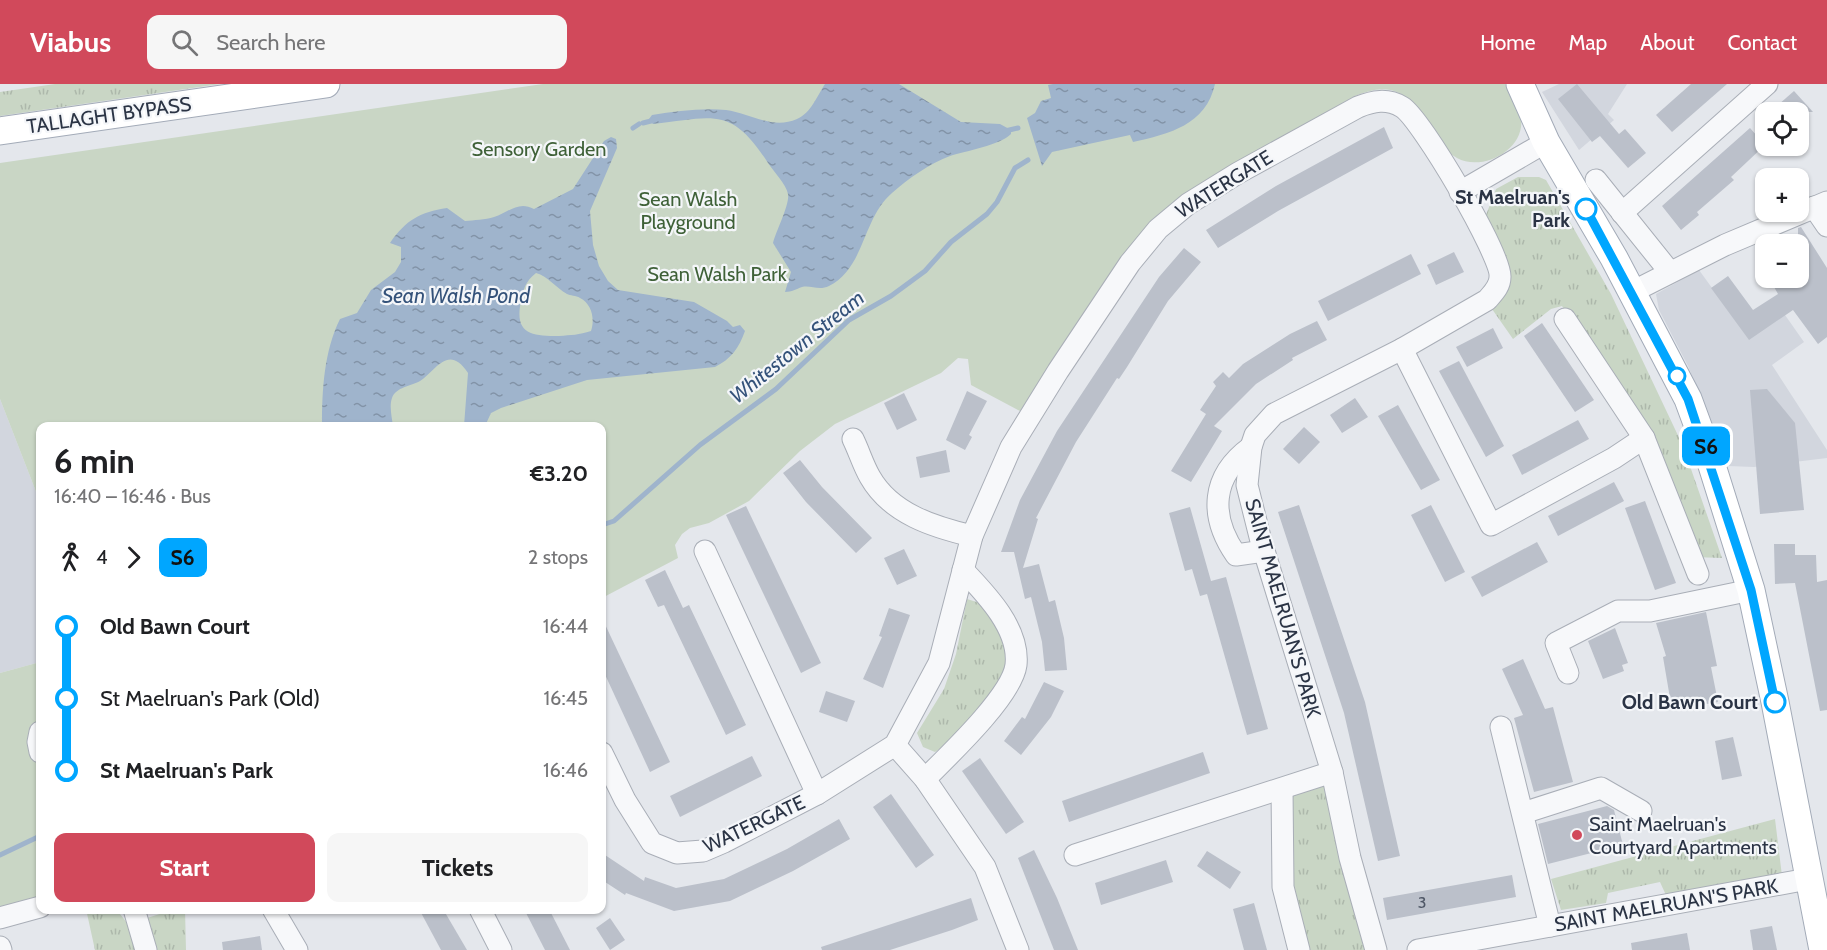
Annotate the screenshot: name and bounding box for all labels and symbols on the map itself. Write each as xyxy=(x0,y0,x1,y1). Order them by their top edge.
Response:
street label: TALLAGHT BYPASS xyxy=(25,92,193,138)
park label: Sensory Garden xyxy=(472,137,606,161)
street label: WATERGATE xyxy=(1171,145,1277,223)
place label: St Maelruan's Park xyxy=(1455,185,1570,232)
park label: Sean Walsh Playground xyxy=(639,187,737,234)
marker: St Maelruan's Park xyxy=(1575,198,1597,220)
park label: Sean Walsh Park xyxy=(647,262,787,286)
water label: Sean Walsh Pond xyxy=(382,283,531,308)
water label: Whitestown Stream xyxy=(725,285,869,408)
unlabelled marker xyxy=(1668,367,1686,385)
line badge: S6 xyxy=(1679,426,1733,466)
street label: SAINT MAELRUAN'S PARK xyxy=(1240,496,1326,721)
place label: Old Bawn Court xyxy=(1622,690,1758,714)
marker: Old Bawn Court xyxy=(1764,691,1786,713)
street label: WATERGATE xyxy=(699,790,809,858)
place label: Saint Maelruan's Courtyard Apartments xyxy=(1589,812,1777,859)
marker: Saint Maelruan's Courtyard Apartments xyxy=(1570,828,1584,842)
street label: SAINT MAELRUAN'S PARK xyxy=(1552,873,1780,936)
house number: 3 xyxy=(1418,893,1426,912)

